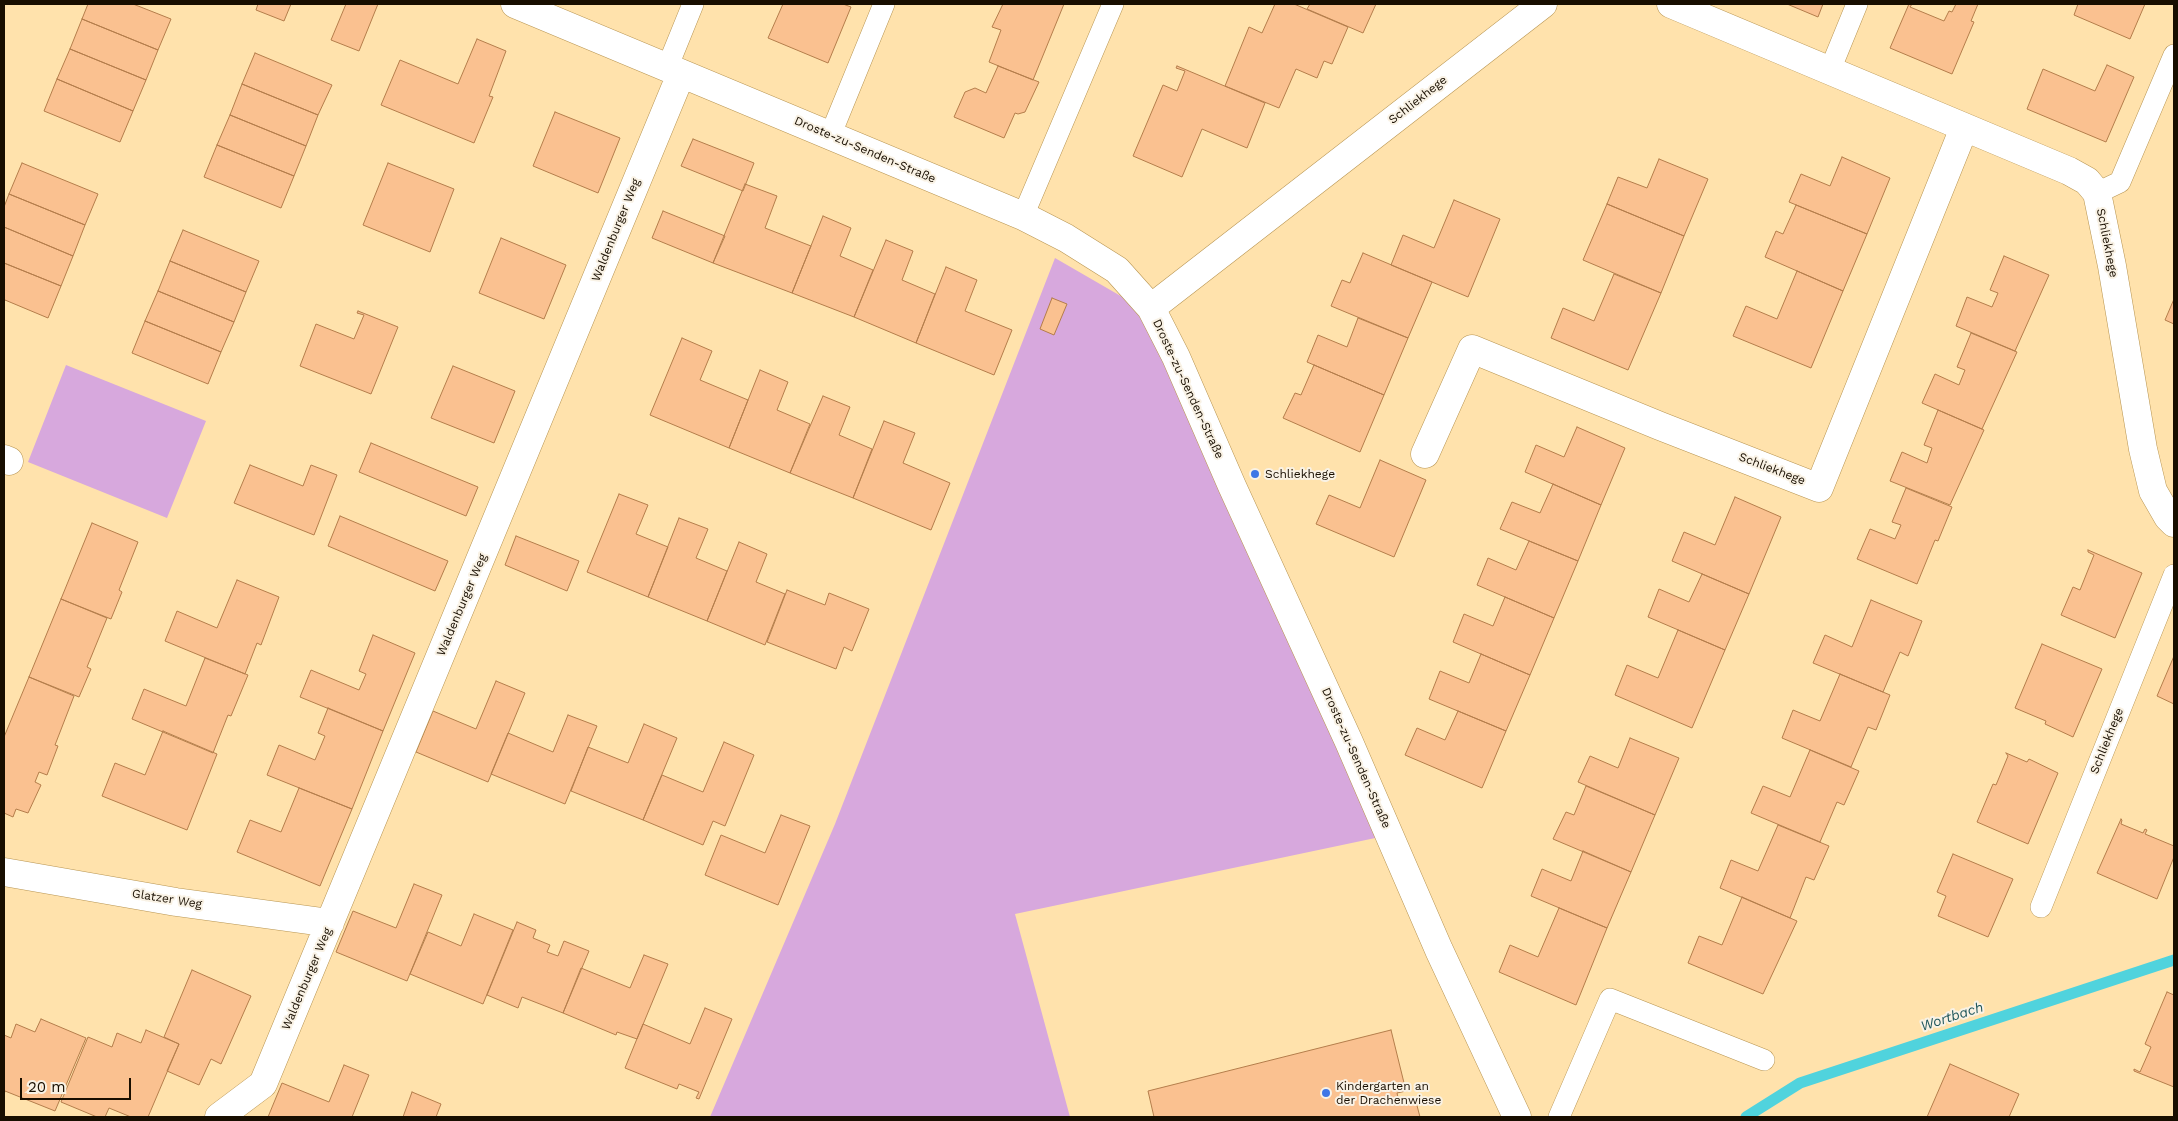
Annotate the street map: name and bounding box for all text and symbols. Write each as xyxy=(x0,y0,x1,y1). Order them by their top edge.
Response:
street label: Schliekhege xyxy=(1386,73,1450,127)
street label: Droste-zu-Senden-Straße xyxy=(792,114,938,186)
street label: Waldenburger Weg xyxy=(589,176,643,284)
street label: Schliekhege xyxy=(2093,207,2121,279)
street label: Droste-zu-Senden-Straße xyxy=(1149,317,1227,461)
street label: Schliekhege xyxy=(1737,450,1807,488)
place label: Schliekhege xyxy=(1265,467,1335,481)
marker: Schliekhege xyxy=(1249,468,1261,480)
street label: Waldenburger Weg xyxy=(434,552,490,658)
street label: Droste-zu-Senden-Straße xyxy=(1318,685,1394,831)
street label: Schliekhege xyxy=(2087,706,2127,776)
street label: Glatzer Weg xyxy=(131,886,203,912)
street label: Waldenburger Weg xyxy=(279,926,335,1032)
water label: Wortbach xyxy=(1919,999,1985,1035)
scale bar xyxy=(22,1068,134,1100)
text: 20 m xyxy=(28,1078,66,1096)
place label: Kindergarten an der Drachenwiese xyxy=(1336,1079,1441,1107)
marker: Kindergarten an der Drachenwiese xyxy=(1320,1087,1332,1099)

